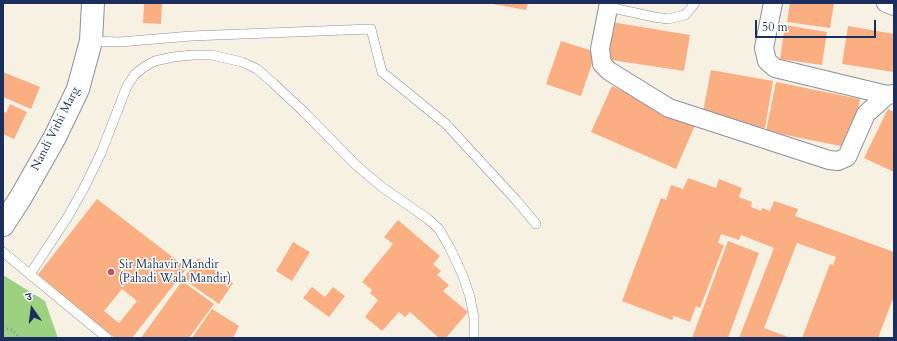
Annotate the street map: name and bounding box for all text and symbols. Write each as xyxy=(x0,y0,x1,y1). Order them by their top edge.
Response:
scale bar xyxy=(757,12,878,38)
text: 50 m xyxy=(762,19,788,35)
street label: Nandi Vithi Marg xyxy=(29,85,83,173)
place label: Sir Mahavir Mandir (Pahadi Wala Mandir) xyxy=(119,258,231,286)
marker: Sir Mahavir Mandir (Pahadi Wala Mandir) xyxy=(106,267,116,277)
north arrow xyxy=(12,289,52,329)
text: उ xyxy=(24,289,34,305)

